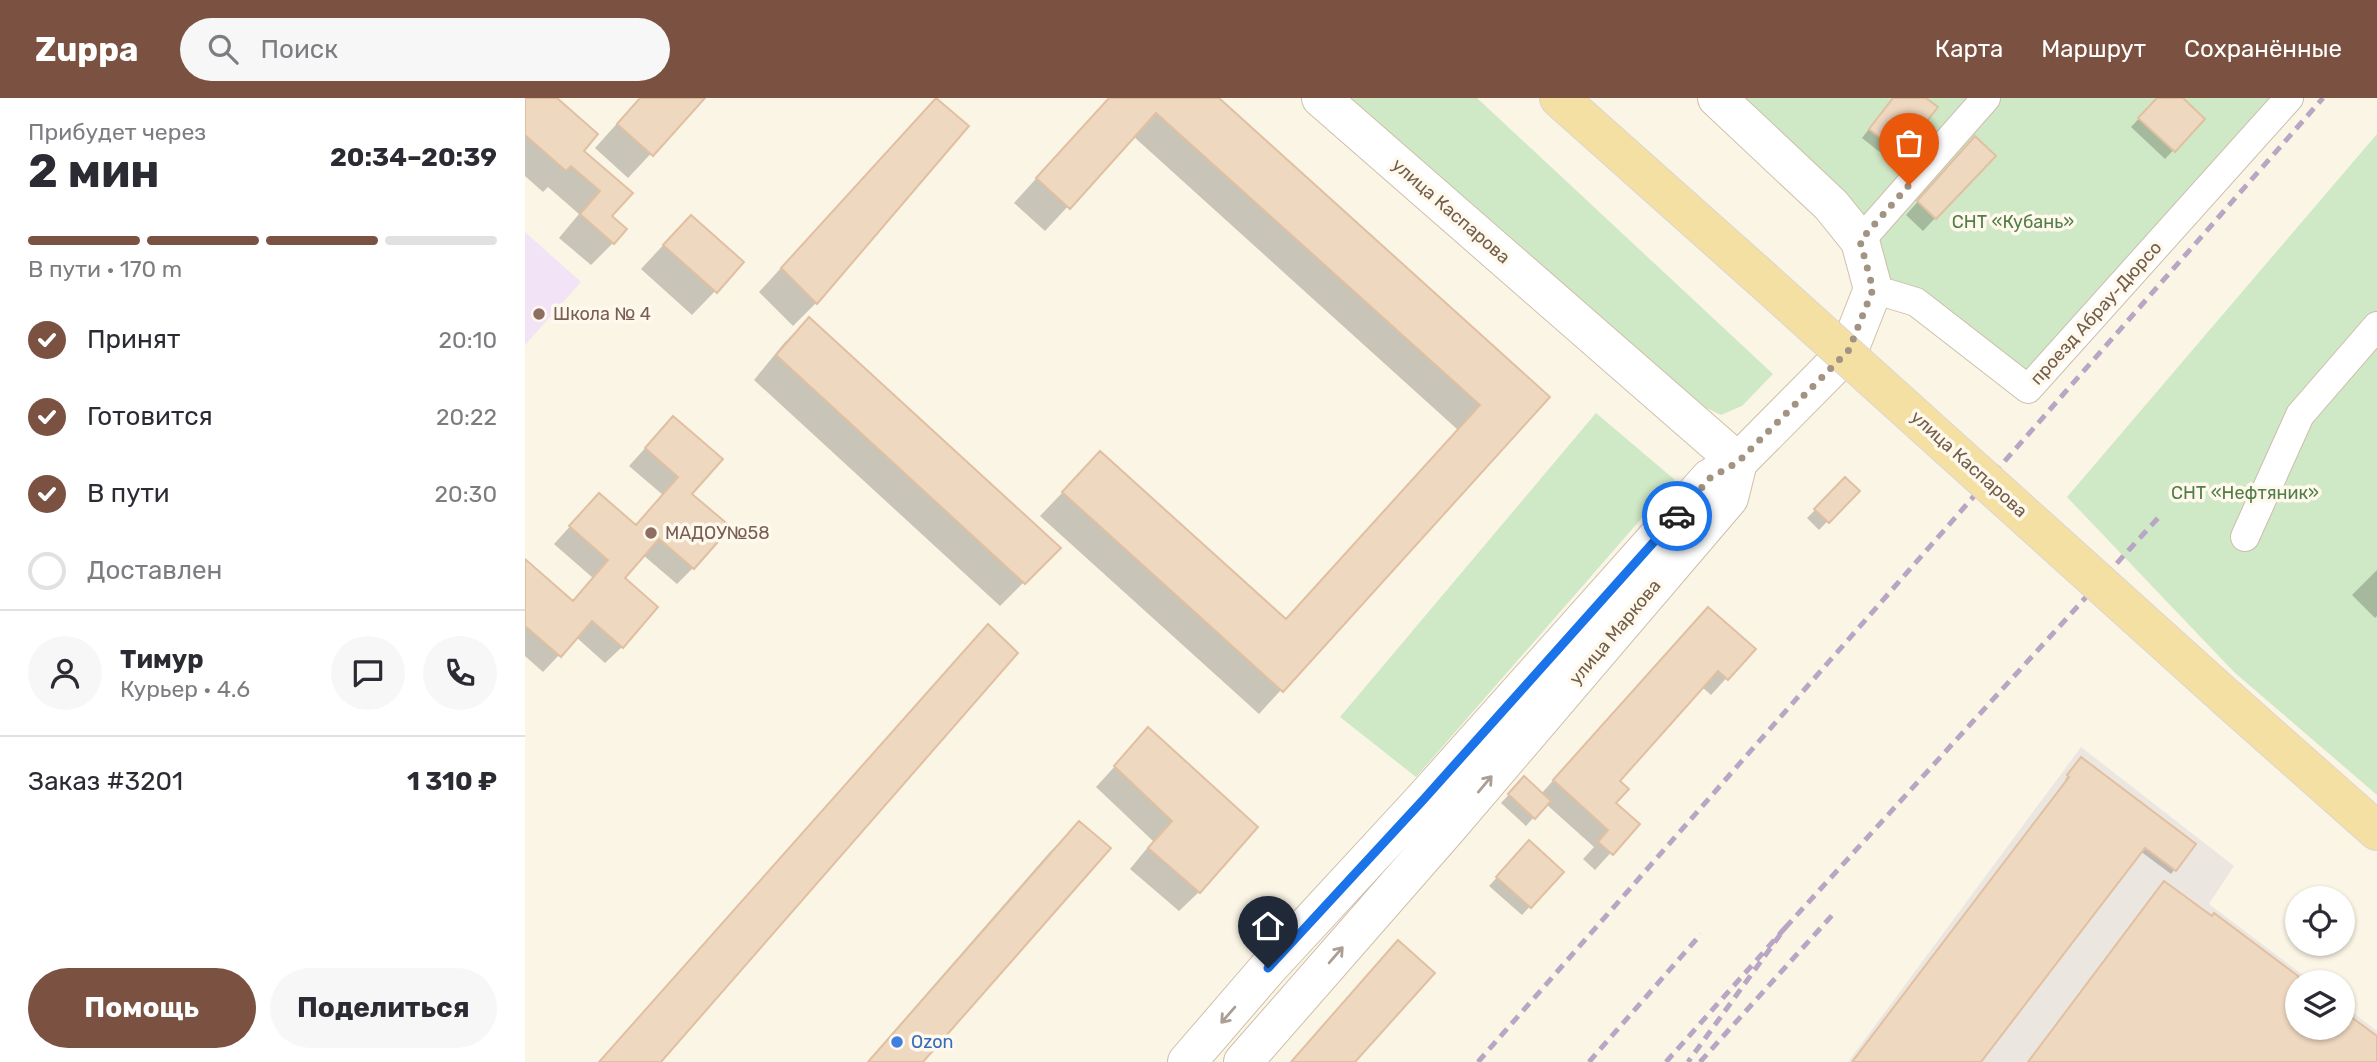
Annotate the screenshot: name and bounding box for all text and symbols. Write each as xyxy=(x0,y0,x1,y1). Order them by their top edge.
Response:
search box xyxy=(180,18,670,81)
text: Zuppa xyxy=(35,30,138,69)
icon: search xyxy=(204,30,242,68)
text: Поиск xyxy=(260,34,338,65)
text: Карта xyxy=(1935,35,2003,63)
text: Маршрут xyxy=(2041,35,2146,63)
text: Сохранённые xyxy=(2184,35,2342,63)
pin xyxy=(1879,113,1939,185)
text: Прибудет через xyxy=(28,118,206,146)
icon: bag xyxy=(1890,124,1928,162)
text: 20:34–20:39 xyxy=(330,142,497,173)
text: 2 мин xyxy=(28,144,160,199)
street label: улица Каспарова xyxy=(1387,154,1515,268)
park label: СНТ «Кубань» xyxy=(1952,211,2074,233)
street label: проезд Абрау-Дюрсо xyxy=(2026,237,2166,389)
text: В пути · 170 m xyxy=(28,255,182,283)
place label: Школа № 4 xyxy=(553,303,651,325)
marker: Школа № 4 xyxy=(531,306,547,322)
icon: check xyxy=(28,321,66,359)
text: Принят xyxy=(87,324,180,355)
text: 20:10 xyxy=(439,326,497,354)
icon: check xyxy=(28,398,66,436)
text: Готовится xyxy=(87,401,213,432)
text: 20:22 xyxy=(436,403,497,431)
street label: улица Каспарова xyxy=(1906,406,2032,522)
icon: check xyxy=(28,475,66,513)
text: В пути xyxy=(87,478,170,509)
text: 20:30 xyxy=(435,480,497,508)
courier xyxy=(1642,481,1712,551)
park label: СНТ «Нефтяник» xyxy=(2171,482,2319,504)
icon: car xyxy=(1658,497,1696,535)
place label: МАДОУ№58 xyxy=(665,522,770,544)
marker: МАДОУ№58 xyxy=(643,525,659,541)
text: Доставлен xyxy=(87,555,222,586)
street label: улица Маркова xyxy=(1565,575,1665,689)
button: person xyxy=(28,636,102,710)
button: chat xyxy=(331,636,405,710)
button: phone xyxy=(423,636,497,710)
text: Тимур xyxy=(120,644,204,675)
text: Курьер · 4.6 xyxy=(120,675,250,703)
text: Заказ #3201 xyxy=(28,766,183,797)
text: 1 310 ₽ xyxy=(407,766,497,797)
one-way arrow xyxy=(1478,775,1493,793)
map controls xyxy=(2285,886,2355,1040)
button: locate xyxy=(2285,886,2355,956)
pin xyxy=(1238,896,1298,968)
icon: home xyxy=(1249,907,1287,945)
one-way arrow xyxy=(1328,947,1344,965)
button: Помощь xyxy=(28,968,256,1048)
button: Поделиться xyxy=(270,968,497,1048)
button: layers xyxy=(2285,970,2355,1040)
one-way arrow xyxy=(1220,1006,1236,1024)
place label: Ozon xyxy=(911,1031,953,1053)
marker: Ozon xyxy=(889,1034,905,1050)

